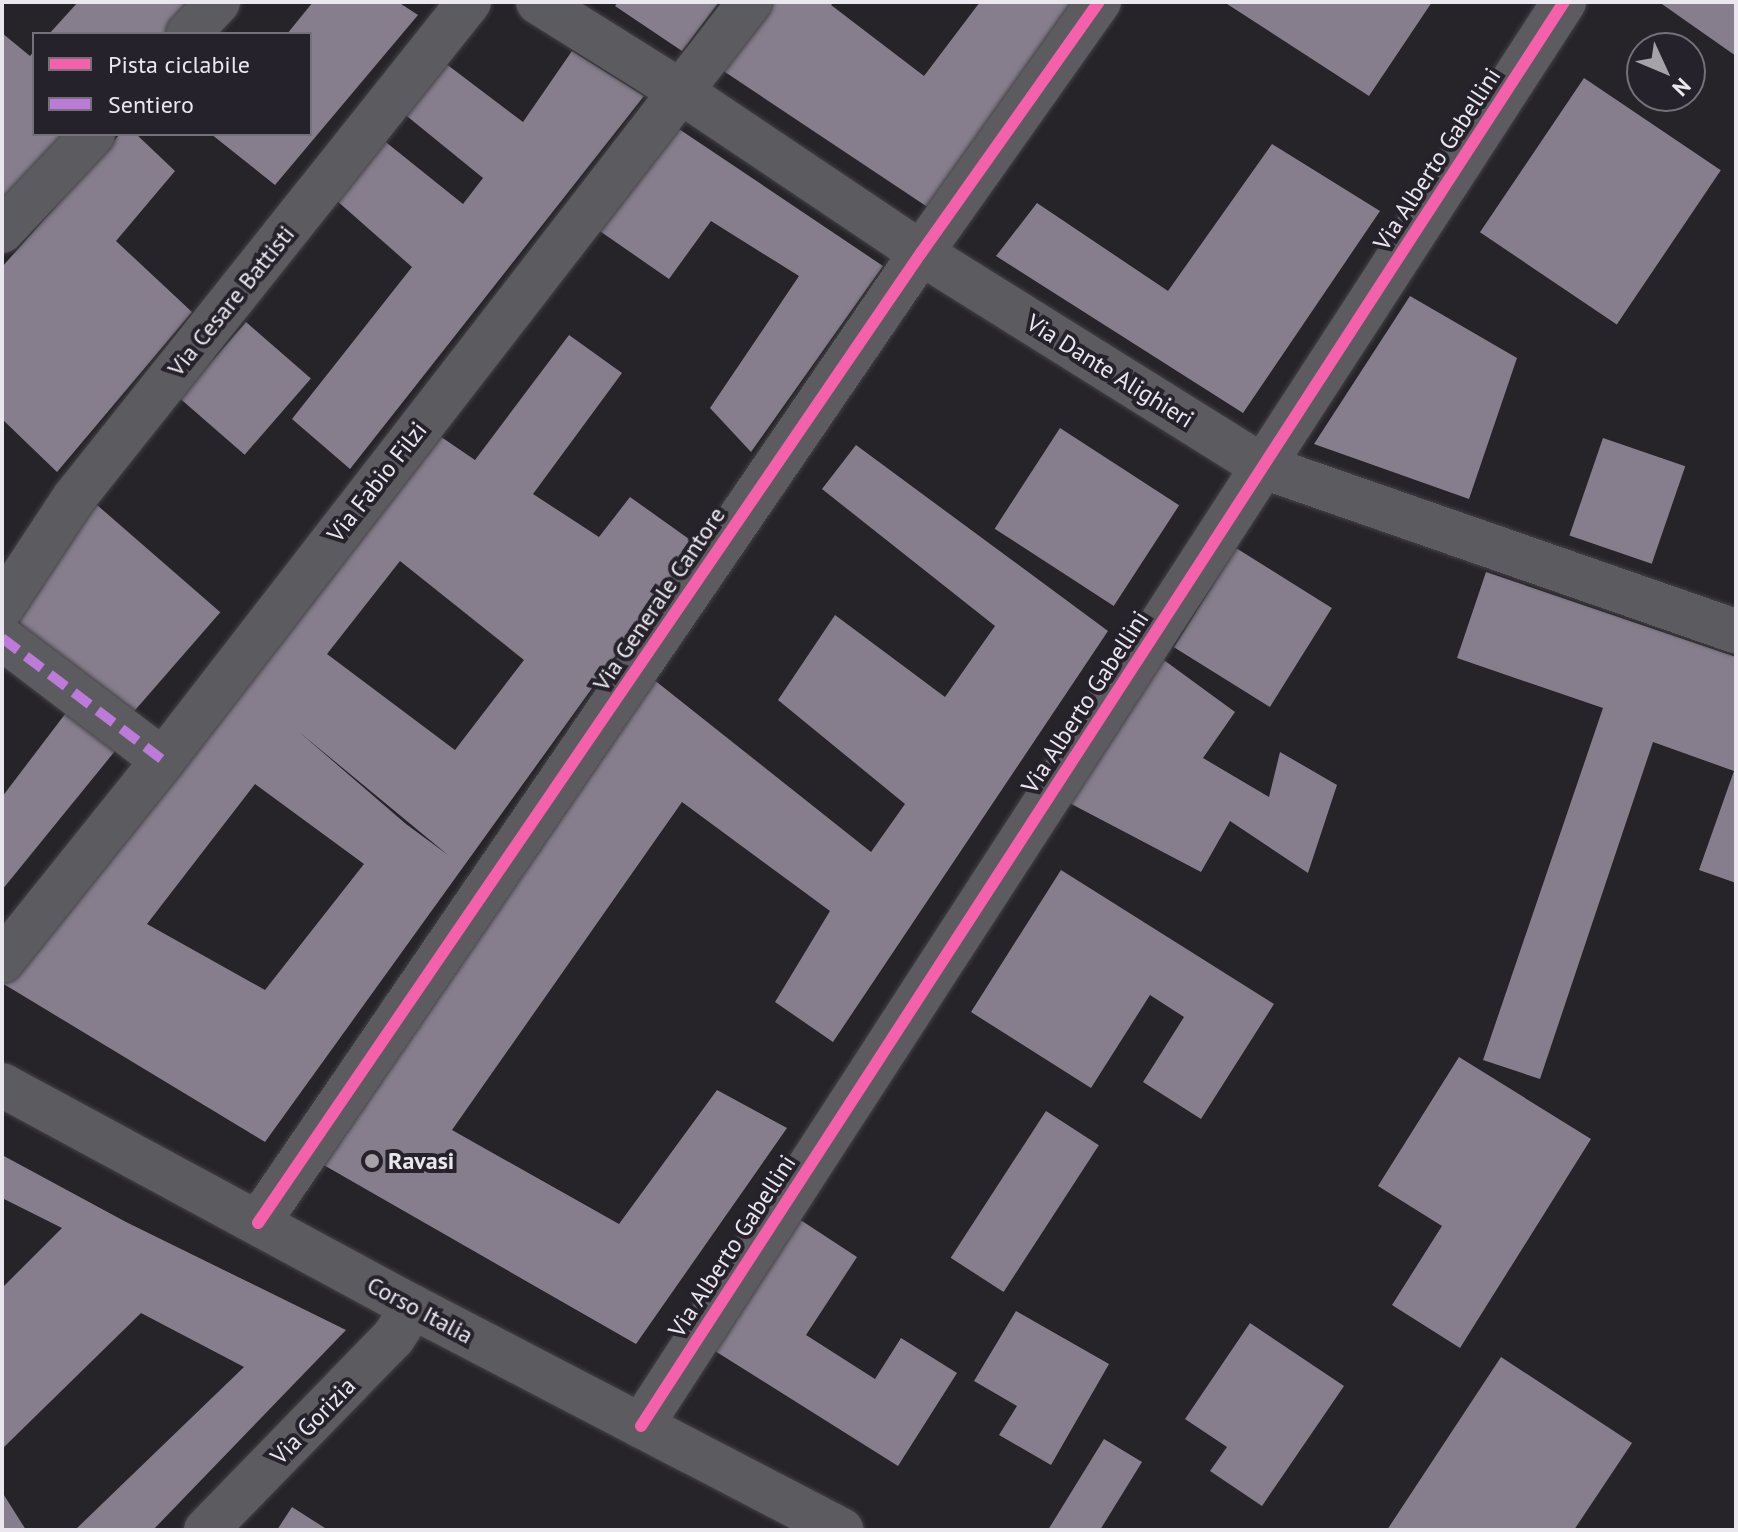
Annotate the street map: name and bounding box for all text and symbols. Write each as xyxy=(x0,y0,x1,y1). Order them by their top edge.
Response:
legend xyxy=(32,32,312,136)
north arrow xyxy=(1626,32,1706,112)
text: Pista ciclabile xyxy=(108,49,250,80)
street label: Via Alberto Gabellini xyxy=(1367,62,1507,256)
text: N xyxy=(1667,72,1697,102)
text: Sentiero xyxy=(108,89,194,120)
street label: Via Cesare Battisti xyxy=(161,220,301,382)
street label: Via Dante Alighieri xyxy=(1021,308,1199,434)
street label: Via Fabio Filzi xyxy=(321,416,433,548)
street label: Via Generale Cantore xyxy=(587,502,731,696)
street label: Via Alberto Gabellini xyxy=(1015,605,1155,799)
place label: Ravasi xyxy=(388,1147,454,1175)
street label: Via Alberto Gabellini xyxy=(662,1149,802,1343)
marker: Ravasi xyxy=(363,1152,381,1170)
street label: Corso Italia xyxy=(362,1270,478,1350)
street label: Via Gorizia xyxy=(265,1372,361,1470)

